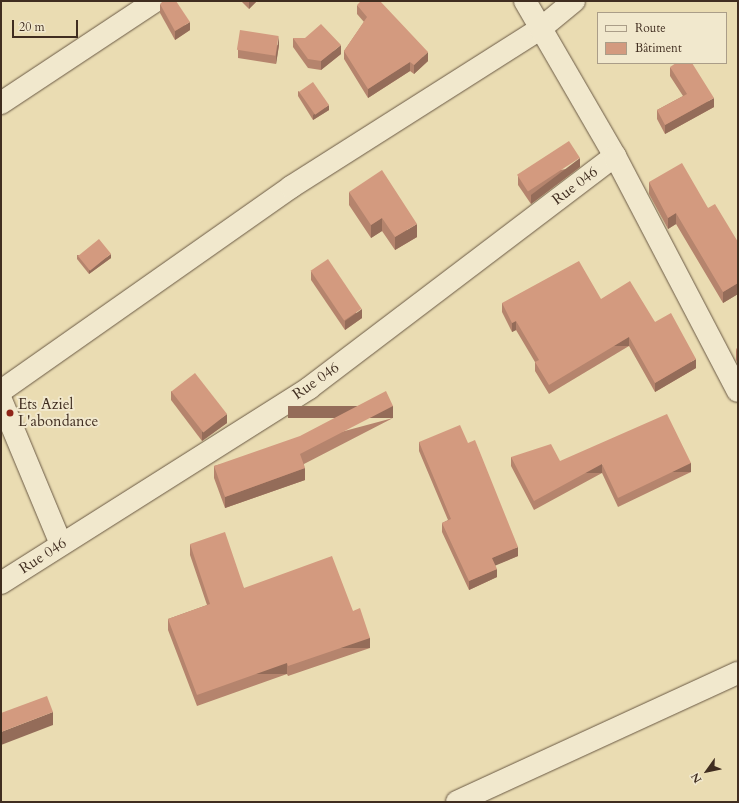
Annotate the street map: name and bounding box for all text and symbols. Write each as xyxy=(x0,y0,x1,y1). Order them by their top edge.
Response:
scale bar xyxy=(14,12,80,38)
legend xyxy=(597,12,727,64)
text: 20 m xyxy=(19,19,45,35)
text: Route xyxy=(635,20,666,36)
text: Bâtiment xyxy=(635,40,682,56)
street label: Rue 046 xyxy=(549,163,601,209)
street label: Rue 046 xyxy=(289,359,343,403)
place label: Ets Aziel L'abondance xyxy=(18,395,98,430)
marker: Ets Aziel L'abondance xyxy=(5,408,15,418)
street label: Rue 046 xyxy=(16,534,70,578)
north arrow xyxy=(687,751,727,791)
text: N xyxy=(688,770,705,786)

